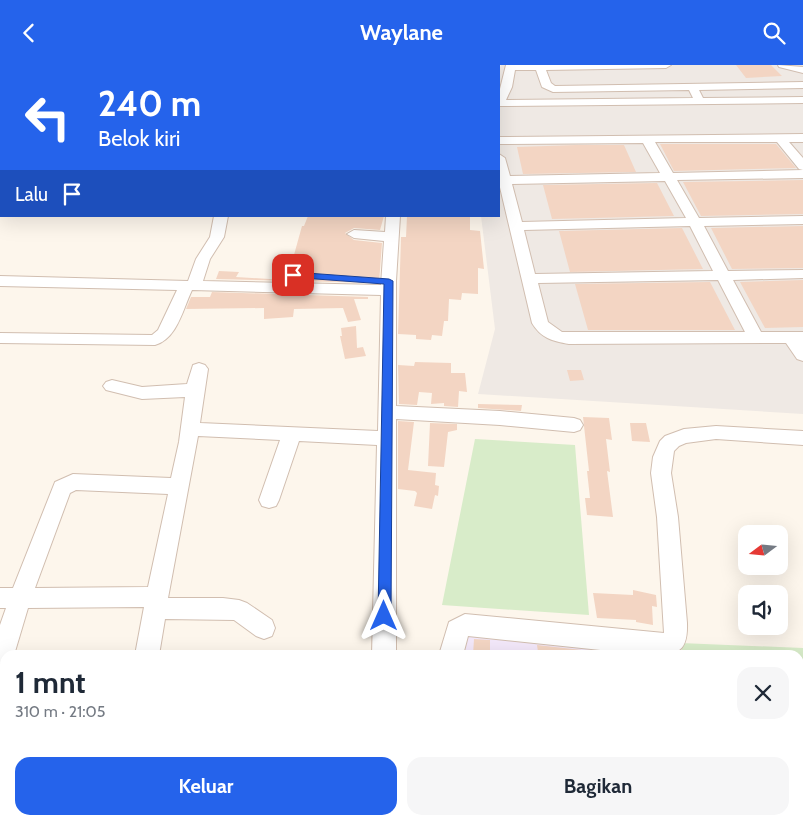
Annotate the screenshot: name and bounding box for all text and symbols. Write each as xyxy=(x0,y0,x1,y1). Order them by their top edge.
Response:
icon: back xyxy=(15,19,43,47)
text: Waylane xyxy=(360,19,443,46)
icon: search xyxy=(760,19,788,47)
text: 240 m xyxy=(98,82,201,125)
icon: left xyxy=(15,85,80,150)
text: Belok kiri xyxy=(98,125,181,152)
icon: arrive xyxy=(58,180,86,208)
text: Lalu xyxy=(15,183,48,206)
pin xyxy=(272,254,314,296)
icon: arrive xyxy=(279,261,307,289)
north arrow xyxy=(738,525,788,575)
map controls xyxy=(738,525,788,635)
button: sound xyxy=(738,585,788,635)
position arrow xyxy=(357,589,409,641)
text: 1 mnt xyxy=(15,664,86,701)
button: close xyxy=(737,667,789,719)
text: 310 m · 21:05 xyxy=(15,702,105,721)
button: Keluar xyxy=(15,757,397,815)
button: Bagikan xyxy=(407,757,789,815)

